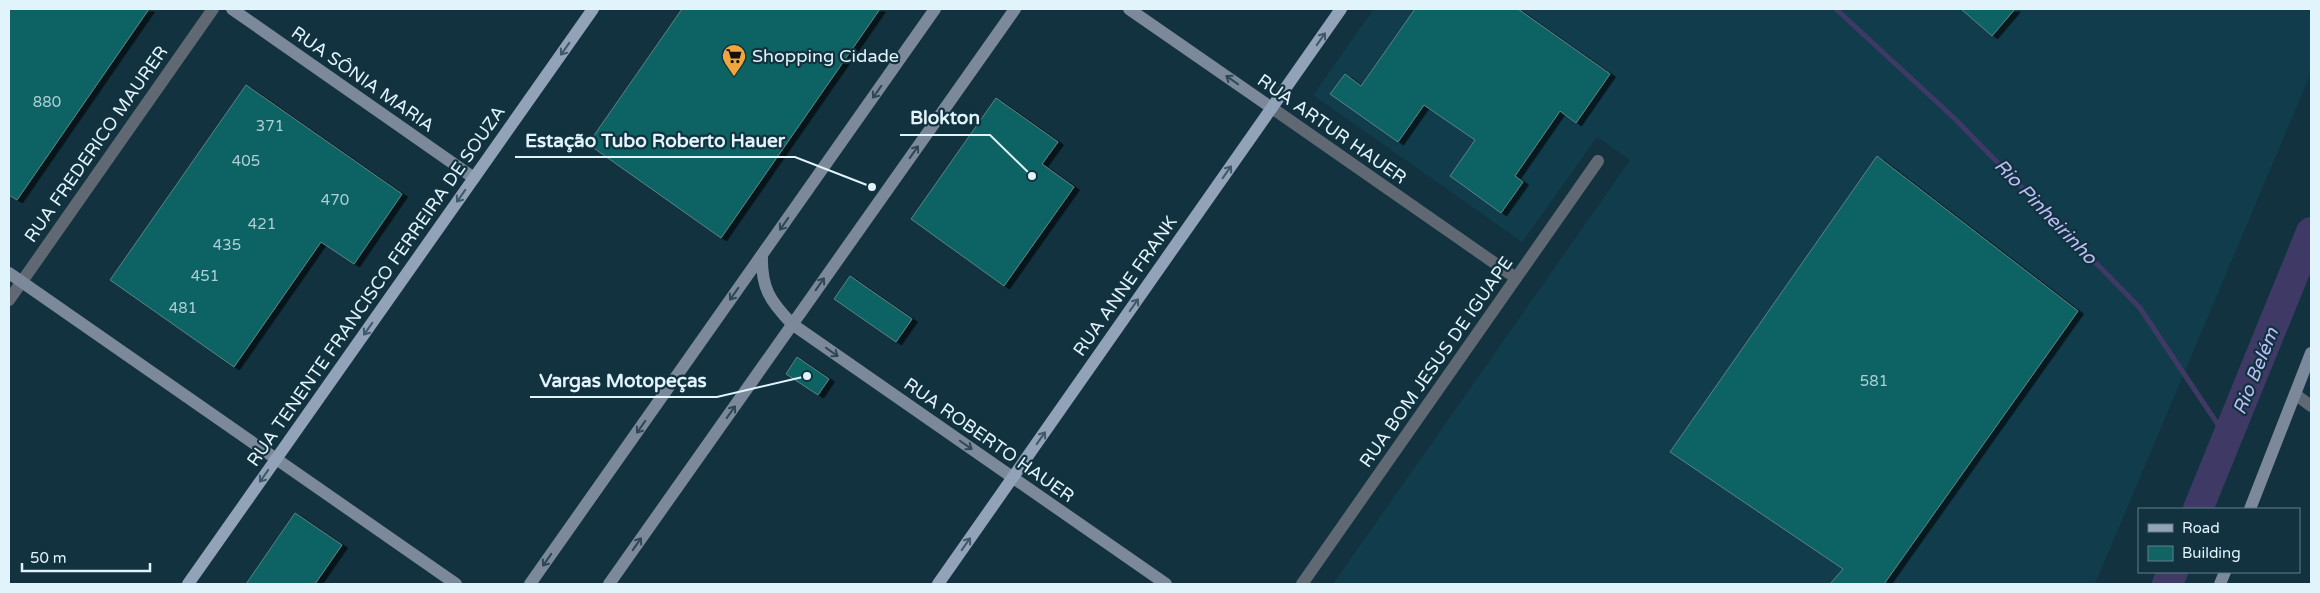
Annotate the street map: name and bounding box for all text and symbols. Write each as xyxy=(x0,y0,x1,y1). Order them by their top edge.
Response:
street label: RUA SÔNIA MARIA xyxy=(287,21,439,137)
one-way arrow xyxy=(1315,32,1326,46)
street label: RUA FREDERICO MAURER xyxy=(20,41,172,247)
one-way arrow xyxy=(560,41,570,55)
supermarket icon: Shopping Cidade xyxy=(721,43,747,77)
place label: Shopping Cidade xyxy=(752,45,899,67)
street label: RUA ARTUR HAUER xyxy=(1253,69,1411,189)
one-way arrow xyxy=(1225,75,1239,85)
one-way arrow xyxy=(872,84,882,98)
house number: 880 xyxy=(33,93,61,111)
street label: RUA TENENTE FRANCISCO FERREIRA DE SOUZA xyxy=(242,101,510,471)
callout: Blokton xyxy=(900,101,990,135)
text: Blokton xyxy=(910,107,980,129)
house number: 371 xyxy=(256,117,284,135)
callout: Estação Tubo Roberto Hauer xyxy=(515,123,795,157)
text: Estação Tubo Roberto Hauer xyxy=(525,130,786,153)
one-way arrow xyxy=(909,145,919,159)
house number: 405 xyxy=(232,152,260,170)
water label: Rio Pinheirinho xyxy=(1990,155,2102,270)
one-way arrow xyxy=(1222,165,1232,179)
one-way arrow xyxy=(456,189,466,203)
house number: 470 xyxy=(321,191,349,209)
street label: RUA ANNE FRANK xyxy=(1068,212,1182,360)
house number: 421 xyxy=(248,215,276,233)
one-way arrow xyxy=(778,217,789,231)
house number: 435 xyxy=(213,236,241,254)
street label: RUA BOM JESUS DE IGUAPE xyxy=(1355,252,1517,472)
house number: 451 xyxy=(191,267,219,285)
one-way arrow xyxy=(815,278,825,292)
one-way arrow xyxy=(729,287,739,301)
one-way arrow xyxy=(1129,298,1139,312)
house number: 481 xyxy=(169,299,197,317)
one-way arrow xyxy=(363,322,373,336)
water label: Rio Belém xyxy=(2229,324,2283,418)
one-way arrow xyxy=(825,347,839,357)
callout: Vargas Motopeças xyxy=(530,363,717,397)
text: Vargas Motopeças xyxy=(539,370,707,393)
house number: 581 xyxy=(1860,372,1888,390)
street label: RUA ROBERTO HAUER xyxy=(900,373,1078,507)
one-way arrow xyxy=(726,405,736,419)
one-way arrow xyxy=(636,420,646,434)
one-way arrow xyxy=(1035,432,1046,445)
one-way arrow xyxy=(958,440,972,450)
one-way arrow xyxy=(259,469,269,483)
legend xyxy=(2138,508,2300,573)
text: Road xyxy=(2182,519,2220,537)
one-way arrow xyxy=(961,537,971,551)
one-way arrow xyxy=(632,538,642,552)
scale bar xyxy=(22,540,150,572)
text: Building xyxy=(2182,544,2241,562)
text: 50 m xyxy=(30,549,67,567)
one-way arrow xyxy=(542,553,552,567)

